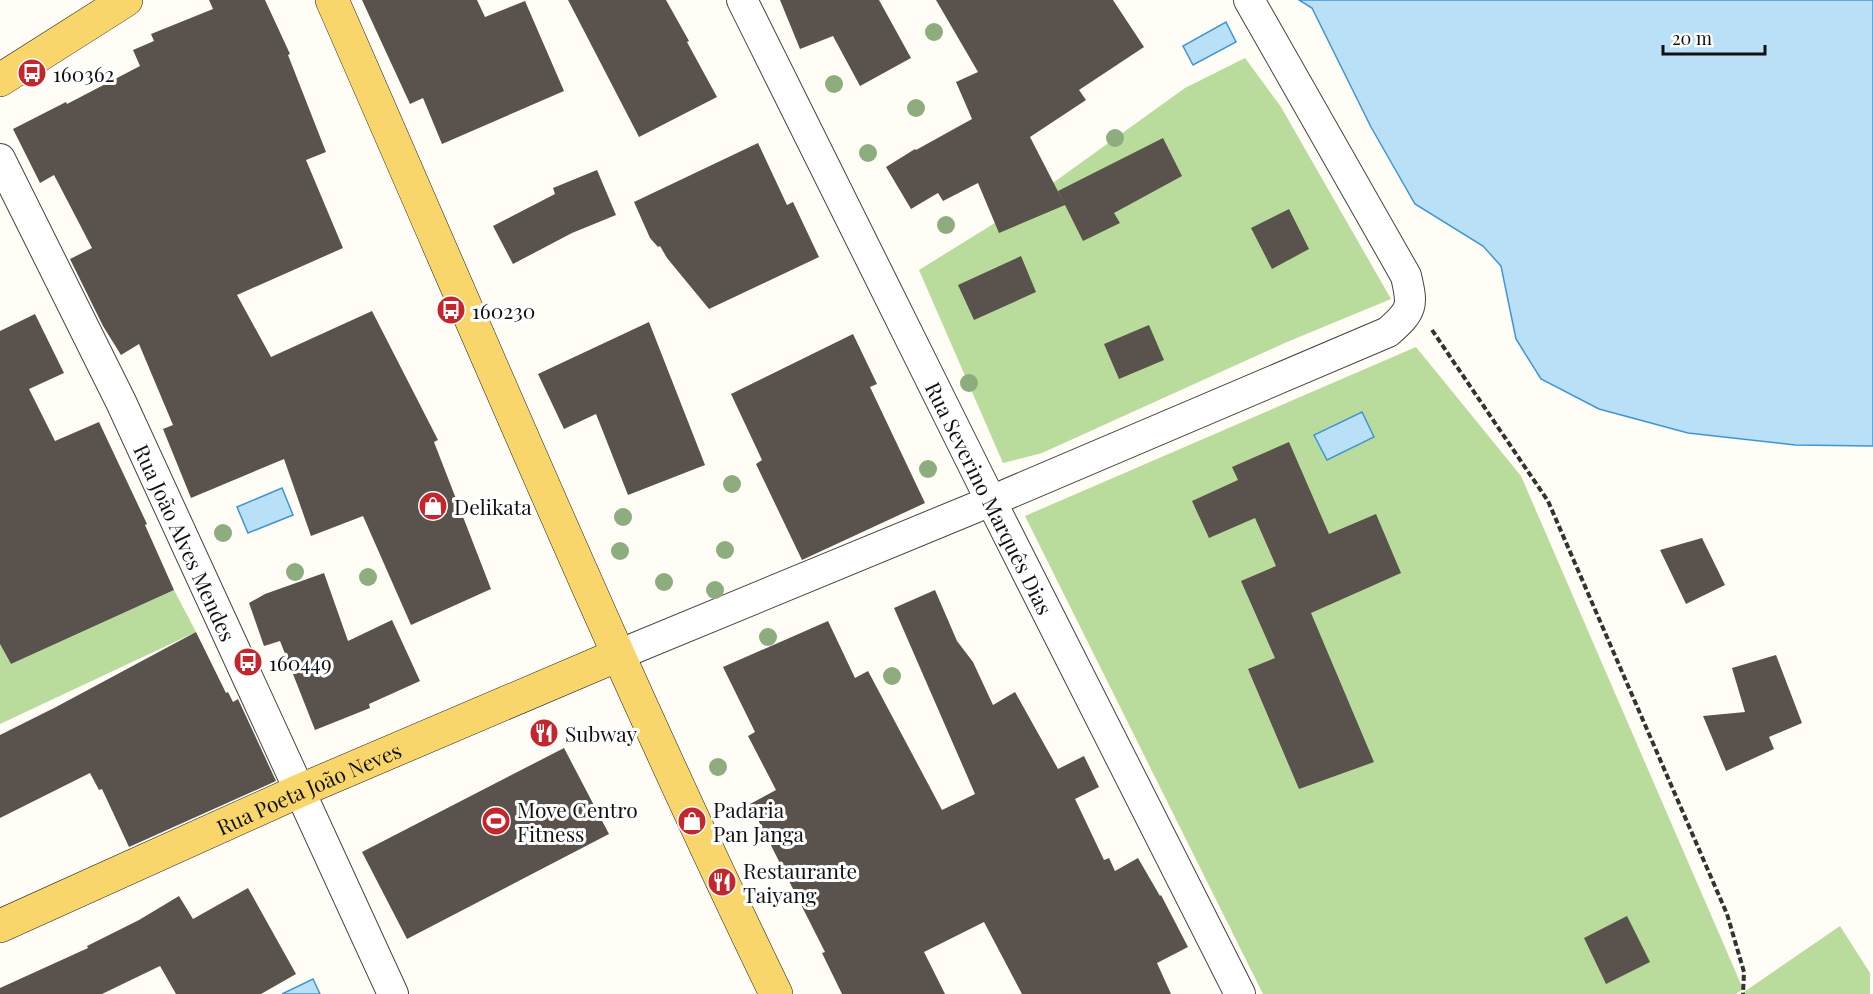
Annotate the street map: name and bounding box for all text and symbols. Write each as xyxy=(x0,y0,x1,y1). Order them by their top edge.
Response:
scale bar xyxy=(1663,18,1765,56)
text: 20 m xyxy=(1672,26,1712,50)
bus stop icon: 160362 xyxy=(16,57,48,89)
place label: 160362 xyxy=(53,59,115,87)
bus stop icon: 160230 xyxy=(435,294,467,326)
place label: 160230 xyxy=(472,296,535,324)
street label: Rua Severino Marquês Dias xyxy=(920,377,1060,619)
street label: Rua João Alves Mendes xyxy=(128,439,243,645)
shop icon: Delikata xyxy=(417,490,449,522)
place label: Delikata xyxy=(454,492,532,520)
bus stop icon: 160449 xyxy=(232,646,264,678)
place label: 160449 xyxy=(269,648,332,676)
restaurant icon: Subway xyxy=(528,717,560,749)
place label: Subway xyxy=(565,719,638,747)
street label: Rua Poeta João Neves xyxy=(212,735,405,841)
place label: Move Centro Fitness xyxy=(517,795,638,847)
place label: Padaria Pan Janga xyxy=(713,795,804,847)
sports icon: Move Centro Fitness xyxy=(480,805,512,837)
shop icon: Padaria Pan Janga xyxy=(676,805,708,837)
place label: Restaurante Taiyang xyxy=(743,856,857,908)
restaurant icon: Restaurante Taiyang xyxy=(706,866,738,898)

